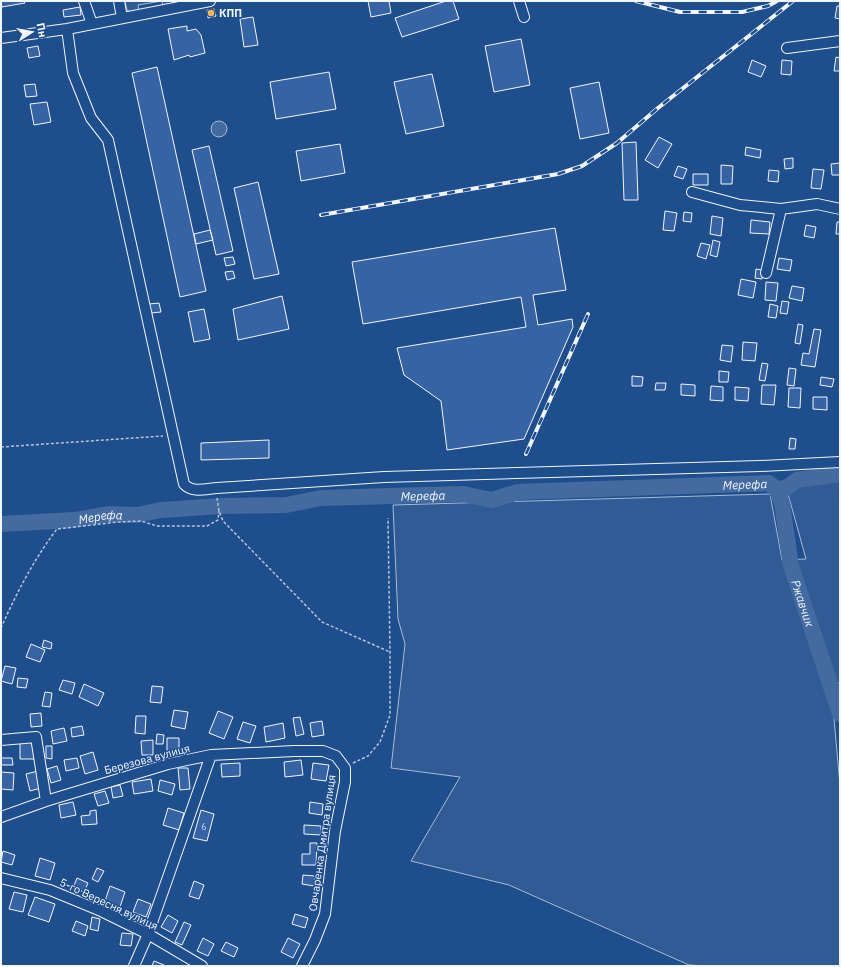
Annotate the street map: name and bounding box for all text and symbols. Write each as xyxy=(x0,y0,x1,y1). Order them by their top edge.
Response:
place label: КПП xyxy=(219,6,242,20)
marker: КПП xyxy=(206,8,216,18)
north arrow xyxy=(12,12,52,52)
text: Пн xyxy=(34,22,50,39)
water label: Мерефа xyxy=(722,476,768,492)
water label: Мерефа xyxy=(400,487,446,503)
water label: Мерефа xyxy=(77,506,123,527)
water label: Ржавчик xyxy=(789,578,818,629)
street label: Березова вулиця xyxy=(103,741,191,777)
street label: Овчаренка Дмитра вулиця xyxy=(305,774,339,912)
house number: 6 xyxy=(201,821,207,832)
street label: 5-го Вересня вулиця xyxy=(58,875,160,933)

